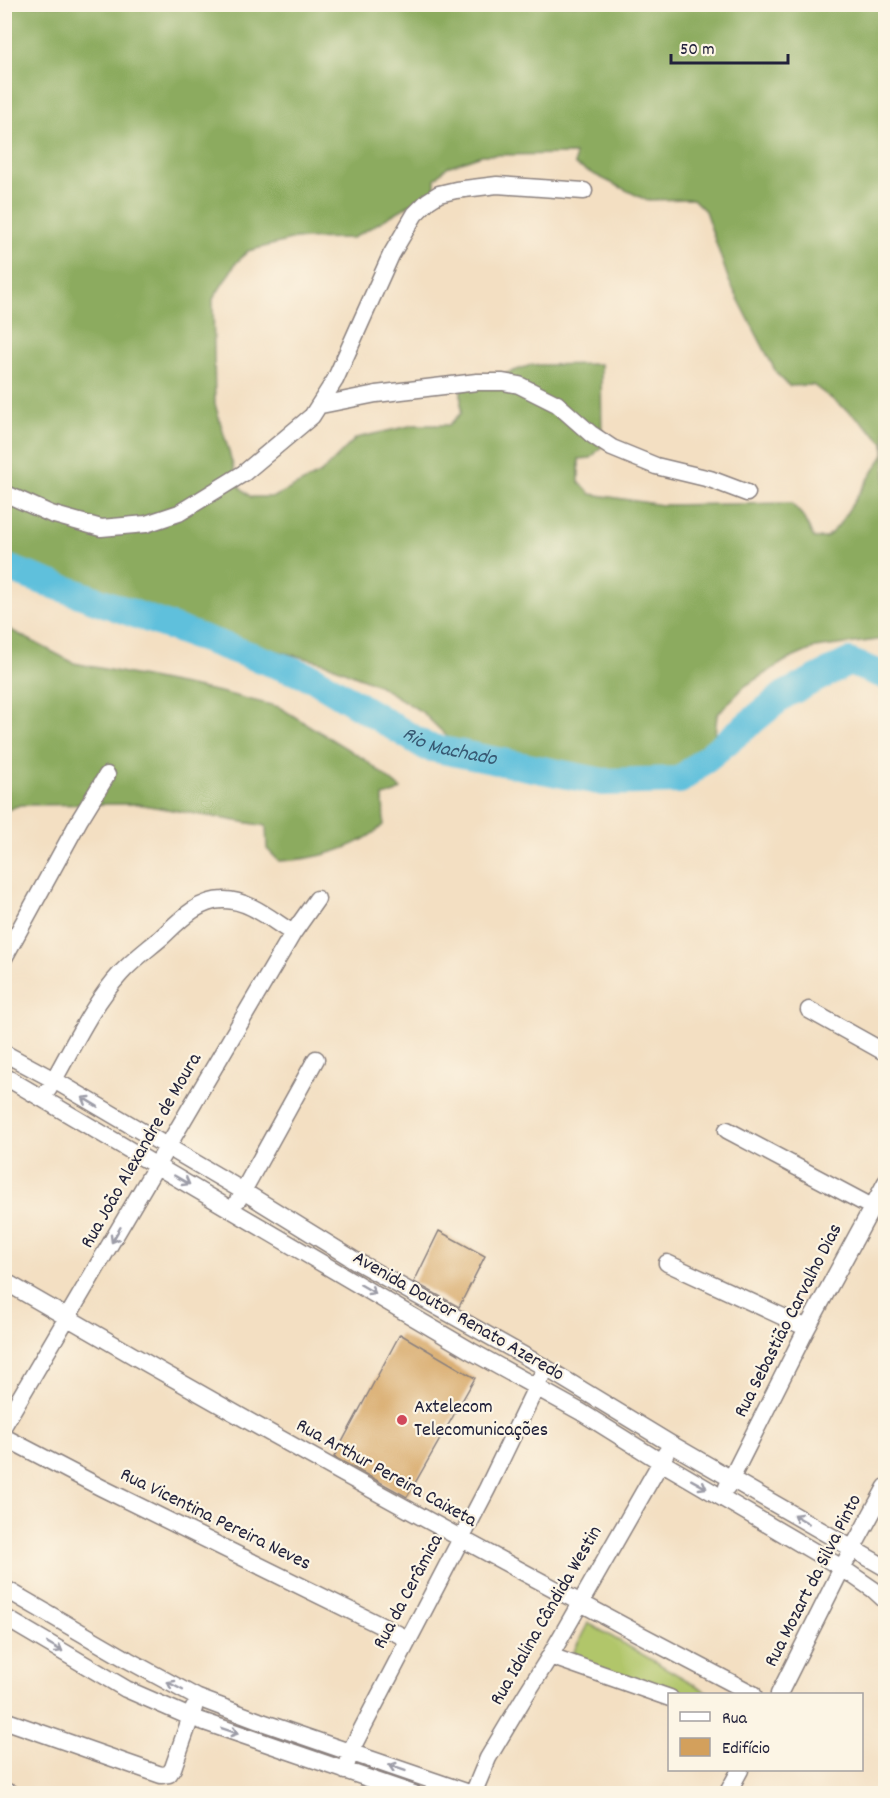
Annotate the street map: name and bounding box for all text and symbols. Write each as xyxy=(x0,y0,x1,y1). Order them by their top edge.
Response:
scale bar xyxy=(671,27,788,65)
text: 50 m xyxy=(680,38,715,63)
water label: Rio Machado xyxy=(396,720,500,776)
street label: Rua João Alexandre de Moura xyxy=(75,1048,210,1254)
one-way arrow xyxy=(82,1095,99,1107)
one-way arrow xyxy=(173,1175,190,1187)
street label: Rua Sebastião Carvalho Dias xyxy=(728,1219,850,1423)
one-way arrow xyxy=(110,1226,122,1243)
street label: Avenida Doutor Renato Azeredo xyxy=(347,1245,569,1389)
one-way arrow xyxy=(359,1283,376,1295)
place label: Axtelecom Telecomunicações xyxy=(414,1394,548,1445)
street label: Rua Arthur Pereira Caixeta xyxy=(290,1413,482,1536)
marker: Axtelecom Telecomunicações xyxy=(395,1413,409,1427)
street label: Rua Vicentina Pereira Neves xyxy=(115,1462,315,1578)
one-way arrow xyxy=(690,1478,707,1490)
street label: Rua Mozart da Silva Pinto xyxy=(758,1490,870,1672)
one-way arrow xyxy=(793,1513,810,1525)
street label: Rua Idalina Cândida Westin xyxy=(484,1521,610,1711)
street label: Rua da Cerâmica xyxy=(367,1529,451,1654)
one-way arrow xyxy=(46,1641,63,1653)
one-way arrow xyxy=(167,1680,184,1692)
legend xyxy=(668,1693,863,1771)
text: Rua xyxy=(722,1707,748,1732)
one-way arrow xyxy=(220,1727,239,1738)
text: Edifício xyxy=(722,1737,770,1762)
one-way arrow xyxy=(388,1762,407,1773)

